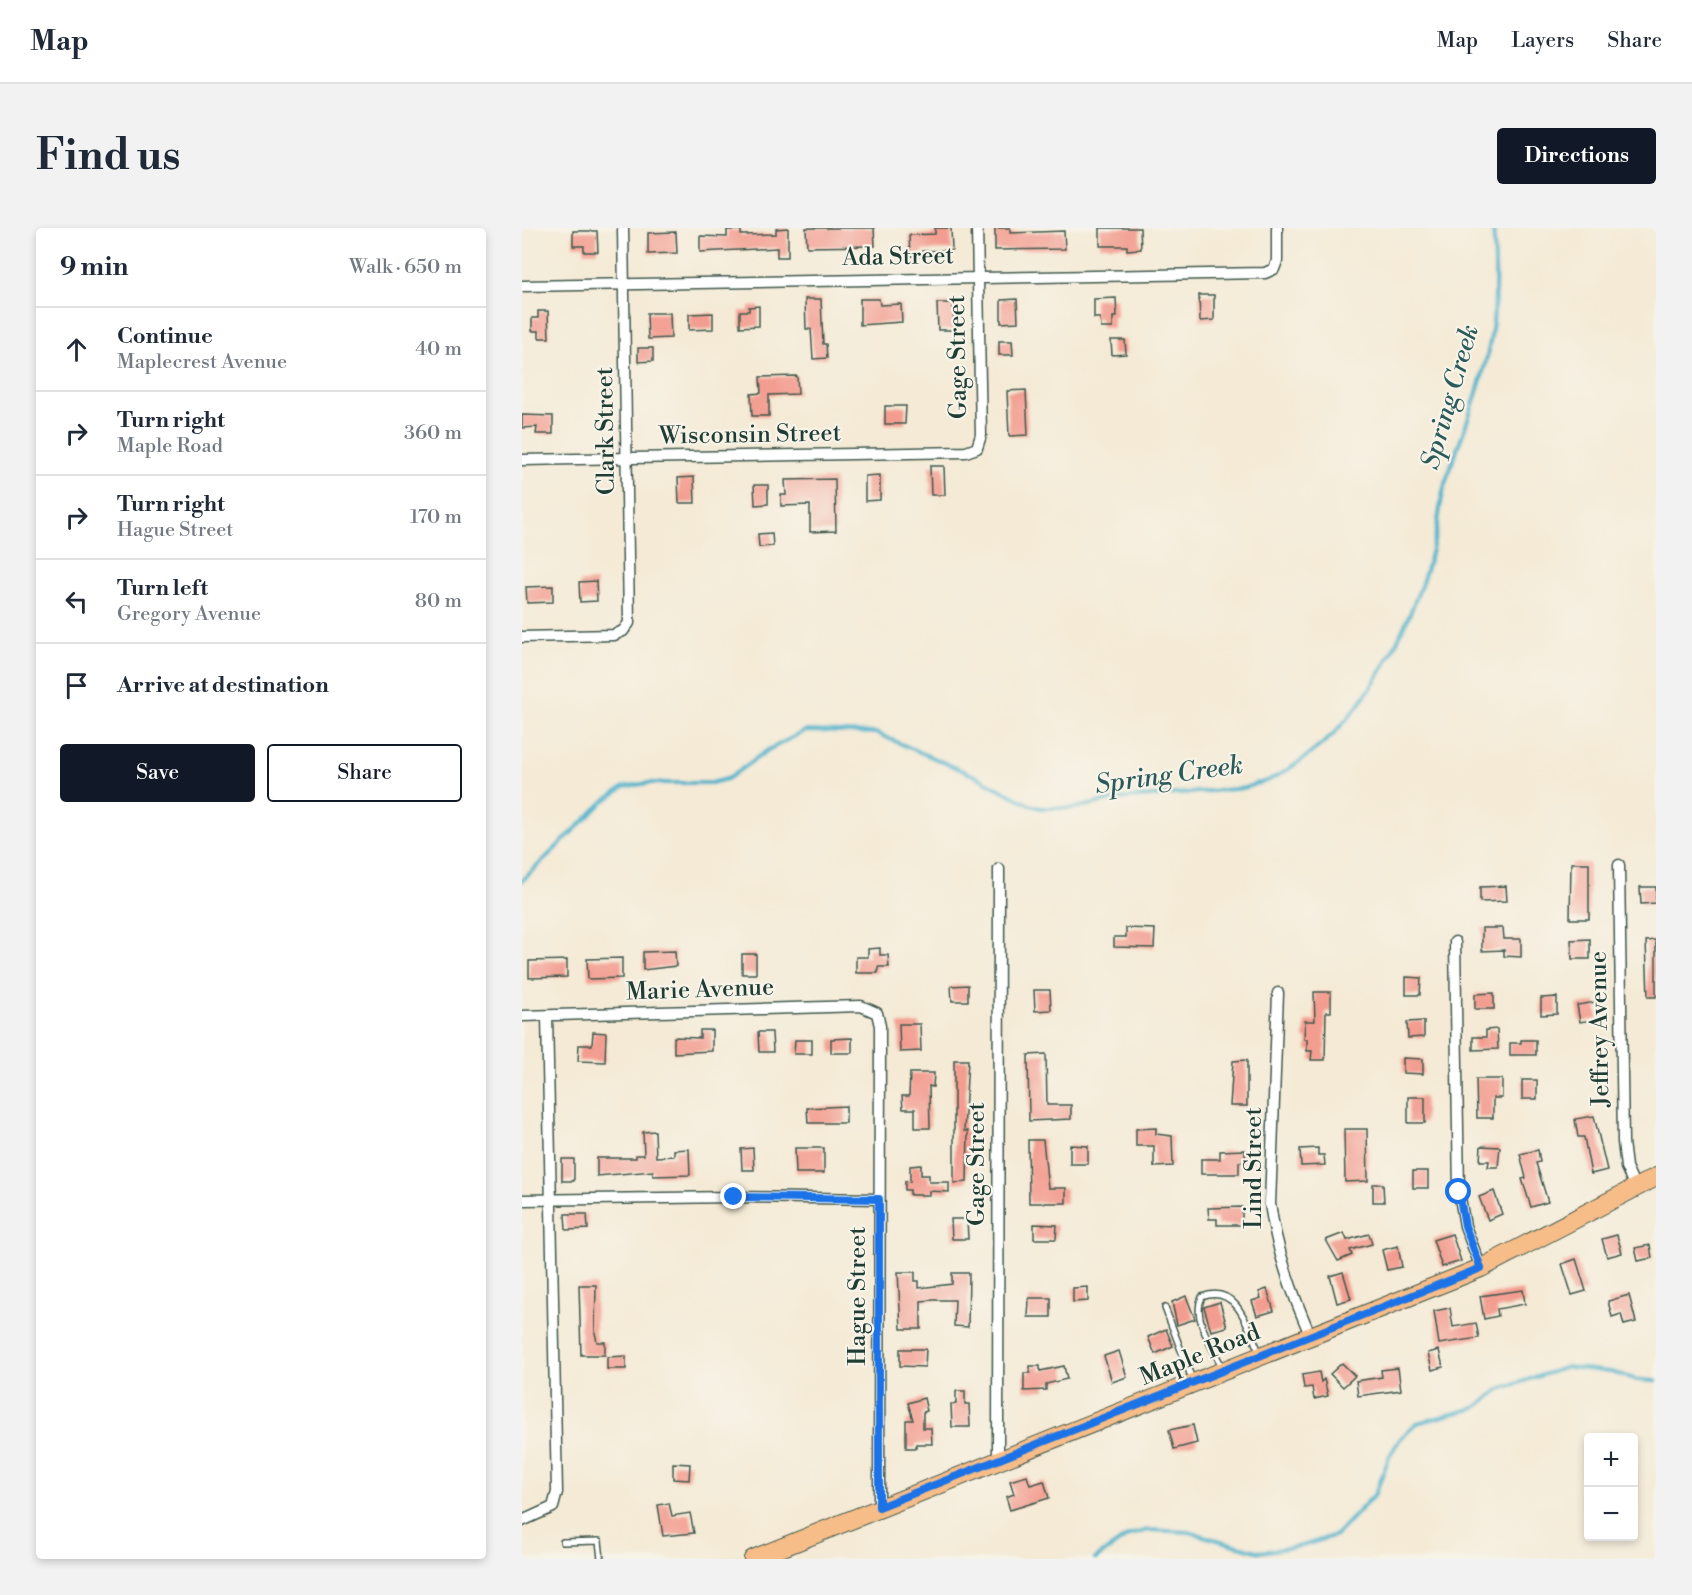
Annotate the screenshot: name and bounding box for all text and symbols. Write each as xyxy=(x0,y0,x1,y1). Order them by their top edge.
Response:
text: Map xyxy=(30,24,89,59)
text: Map xyxy=(1437,28,1478,54)
text: Layers xyxy=(1511,28,1574,54)
text: Share xyxy=(1607,28,1662,54)
button: Directions xyxy=(1497,128,1656,184)
text: Find us xyxy=(36,130,180,183)
street label: Ada Street xyxy=(841,241,955,273)
text: 9 min xyxy=(60,251,128,283)
text: Walk · 650 m xyxy=(349,255,462,280)
street label: Gage Street xyxy=(942,294,974,419)
water label: Spring Creek xyxy=(1414,321,1486,473)
text: Continue xyxy=(117,323,213,350)
icon: ahead xyxy=(60,333,93,366)
text: 40 m xyxy=(415,337,462,362)
text: Maplecrest Avenue xyxy=(117,350,287,375)
street label: Clark Street xyxy=(590,366,622,495)
text: Turn right xyxy=(117,407,225,434)
icon: right xyxy=(60,417,93,450)
street label: Wisconsin Street xyxy=(658,418,842,452)
text: 360 m xyxy=(404,421,462,446)
text: Maple Road xyxy=(117,434,223,459)
text: Turn right xyxy=(117,491,225,518)
icon: right xyxy=(60,501,93,534)
text: 170 m xyxy=(410,505,462,530)
text: Hague Street xyxy=(117,518,233,543)
text: Turn left xyxy=(117,575,208,602)
icon: left xyxy=(60,585,93,618)
text: 80 m xyxy=(415,589,462,614)
text: Gregory Avenue xyxy=(117,602,261,627)
icon: arrive xyxy=(60,669,93,702)
text: Arrive at destination xyxy=(117,672,329,699)
button: Save xyxy=(60,744,255,802)
button: Share xyxy=(267,744,462,802)
water label: Spring Creek xyxy=(1093,749,1245,801)
street label: Jeffrey Avenue xyxy=(1584,951,1616,1108)
street label: Marie Avenue xyxy=(625,972,775,1008)
street label: Gage Street xyxy=(962,1101,992,1226)
street label: Lind Street xyxy=(1239,1107,1269,1229)
route start xyxy=(1445,1178,1471,1204)
route end xyxy=(720,1183,746,1209)
street label: Hague Street xyxy=(843,1226,873,1366)
street label: Maple Road xyxy=(1135,1317,1265,1393)
map controls xyxy=(1584,1433,1638,1541)
button: + xyxy=(1584,1433,1638,1487)
button: − xyxy=(1584,1487,1638,1541)

